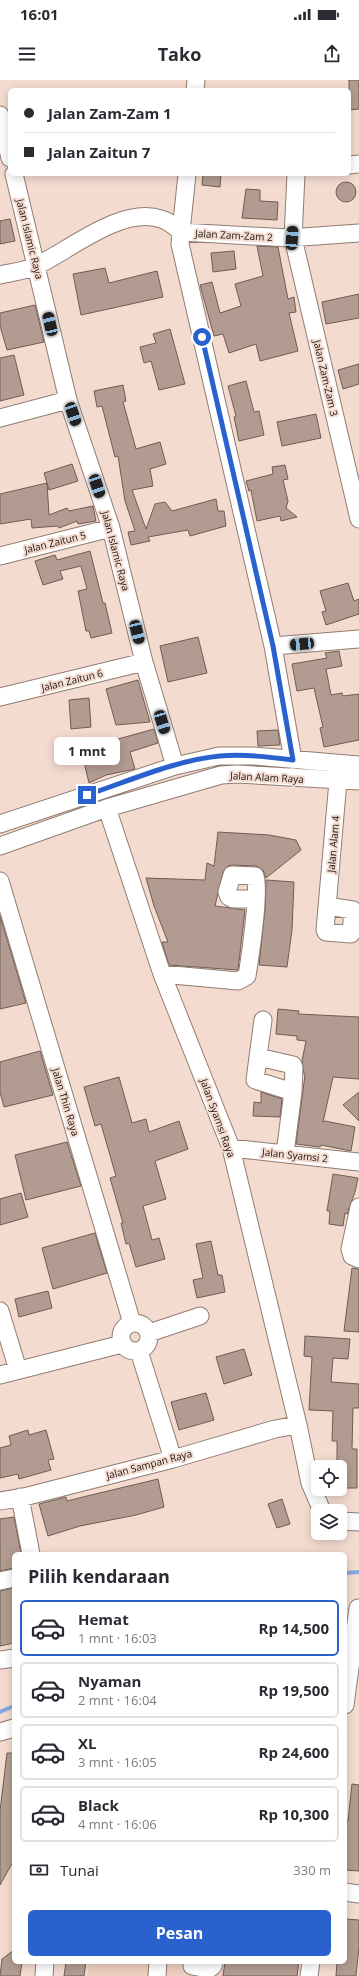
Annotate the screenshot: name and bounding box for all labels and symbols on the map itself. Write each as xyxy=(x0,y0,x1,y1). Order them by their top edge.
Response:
street label: Jalan Islamic Raya xyxy=(13,196,47,281)
street label: Jalan Zam-Zam 2 xyxy=(194,226,273,244)
car xyxy=(285,226,299,250)
car xyxy=(41,311,59,337)
route start xyxy=(193,328,211,346)
street label: Jalan Zam-Zam 3 xyxy=(310,338,342,418)
car xyxy=(64,401,82,427)
car xyxy=(88,473,106,499)
street label: Jalan Islamic Raya xyxy=(98,509,133,592)
street label: Jalan Zaitun 5 xyxy=(22,528,88,557)
car xyxy=(128,619,146,645)
car xyxy=(290,637,314,651)
street label: Jalan Zaitun 6 xyxy=(39,666,105,695)
car xyxy=(153,709,171,735)
callout: 1 mnt xyxy=(54,737,120,765)
street label: Jalan Alam Raya xyxy=(229,768,304,786)
route end xyxy=(78,786,96,804)
street label: Jalan Alam 4 xyxy=(323,815,342,874)
street label: Jalan Thin Raya xyxy=(49,1065,83,1138)
street label: Jalan Syamsi Raya xyxy=(197,1076,239,1159)
street label: Jalan Syamsi 2 xyxy=(260,1144,329,1165)
street label: Jalan Sampan Raya xyxy=(104,1446,193,1482)

